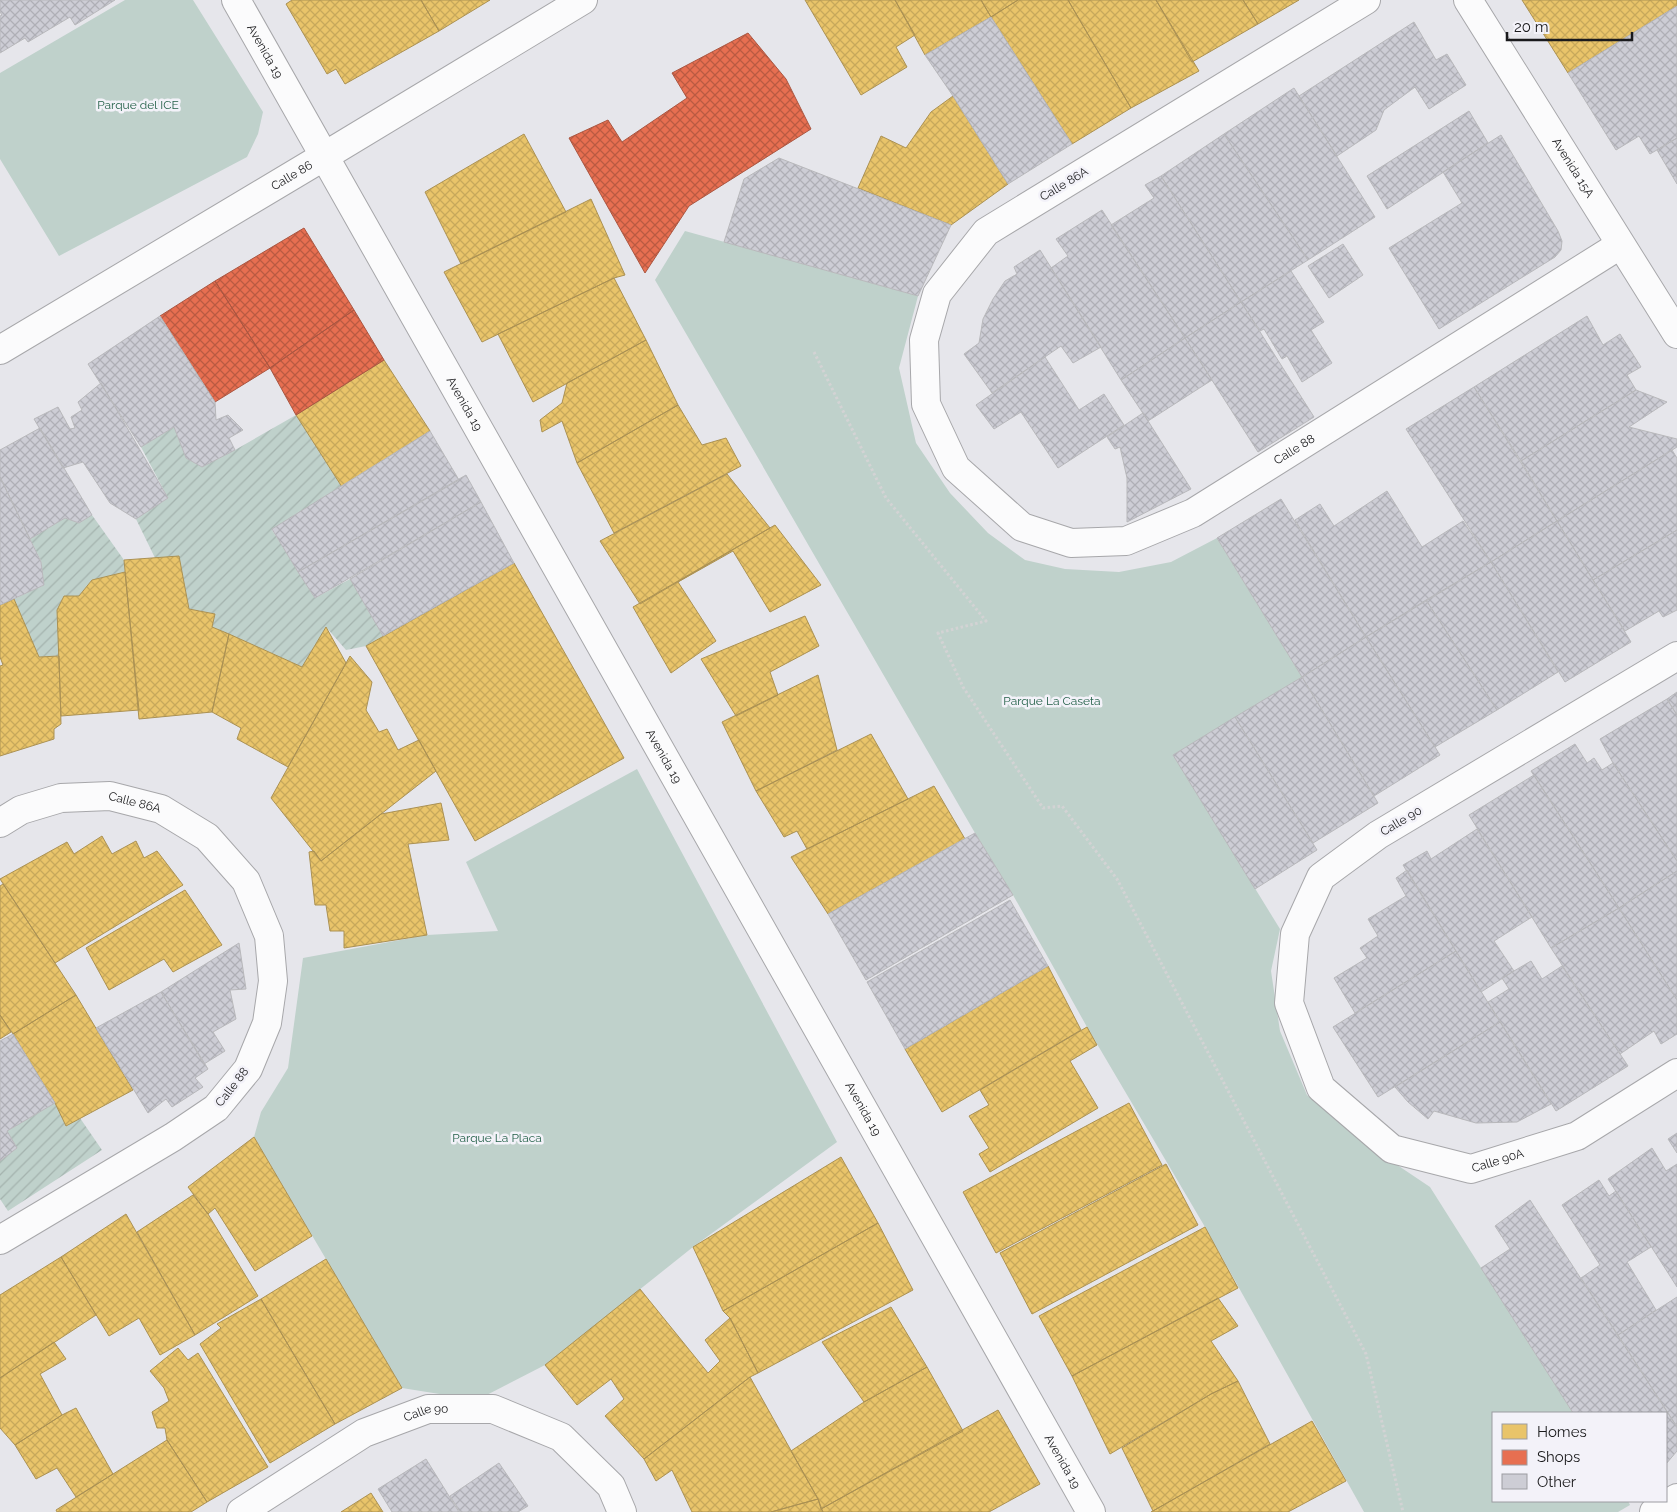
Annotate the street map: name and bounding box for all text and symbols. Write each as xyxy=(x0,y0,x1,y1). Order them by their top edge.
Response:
scale bar xyxy=(1507,10,1632,42)
text: 20 m xyxy=(1514,18,1549,36)
street label: Avenida 19 xyxy=(244,22,286,81)
park label: Parque del ICE xyxy=(97,98,179,112)
street label: Avenida 15A xyxy=(1549,136,1597,200)
street label: Calle 86 xyxy=(269,158,315,193)
street label: Calle 86A xyxy=(1037,164,1091,204)
street label: Avenida 19 xyxy=(444,374,485,433)
street label: Calle 88 xyxy=(1271,431,1317,468)
park label: Parque La Caseta xyxy=(1003,694,1101,708)
street label: Avenida 19 xyxy=(643,727,685,786)
street label: Calle 86A xyxy=(107,789,162,816)
street label: Calle 90 xyxy=(1378,803,1424,839)
street label: Calle 88 xyxy=(212,1065,252,1109)
street label: Avenida 19 xyxy=(842,1079,884,1138)
park label: Parque La Placa xyxy=(452,1131,542,1145)
street label: Calle 90A xyxy=(1470,1146,1525,1175)
street label: Calle 90 xyxy=(402,1401,448,1424)
legend xyxy=(1492,1412,1667,1502)
text: Homes xyxy=(1537,1423,1587,1441)
street label: Avenida 19 xyxy=(1042,1432,1083,1491)
text: Shops xyxy=(1537,1448,1580,1466)
text: Other xyxy=(1537,1473,1577,1491)

